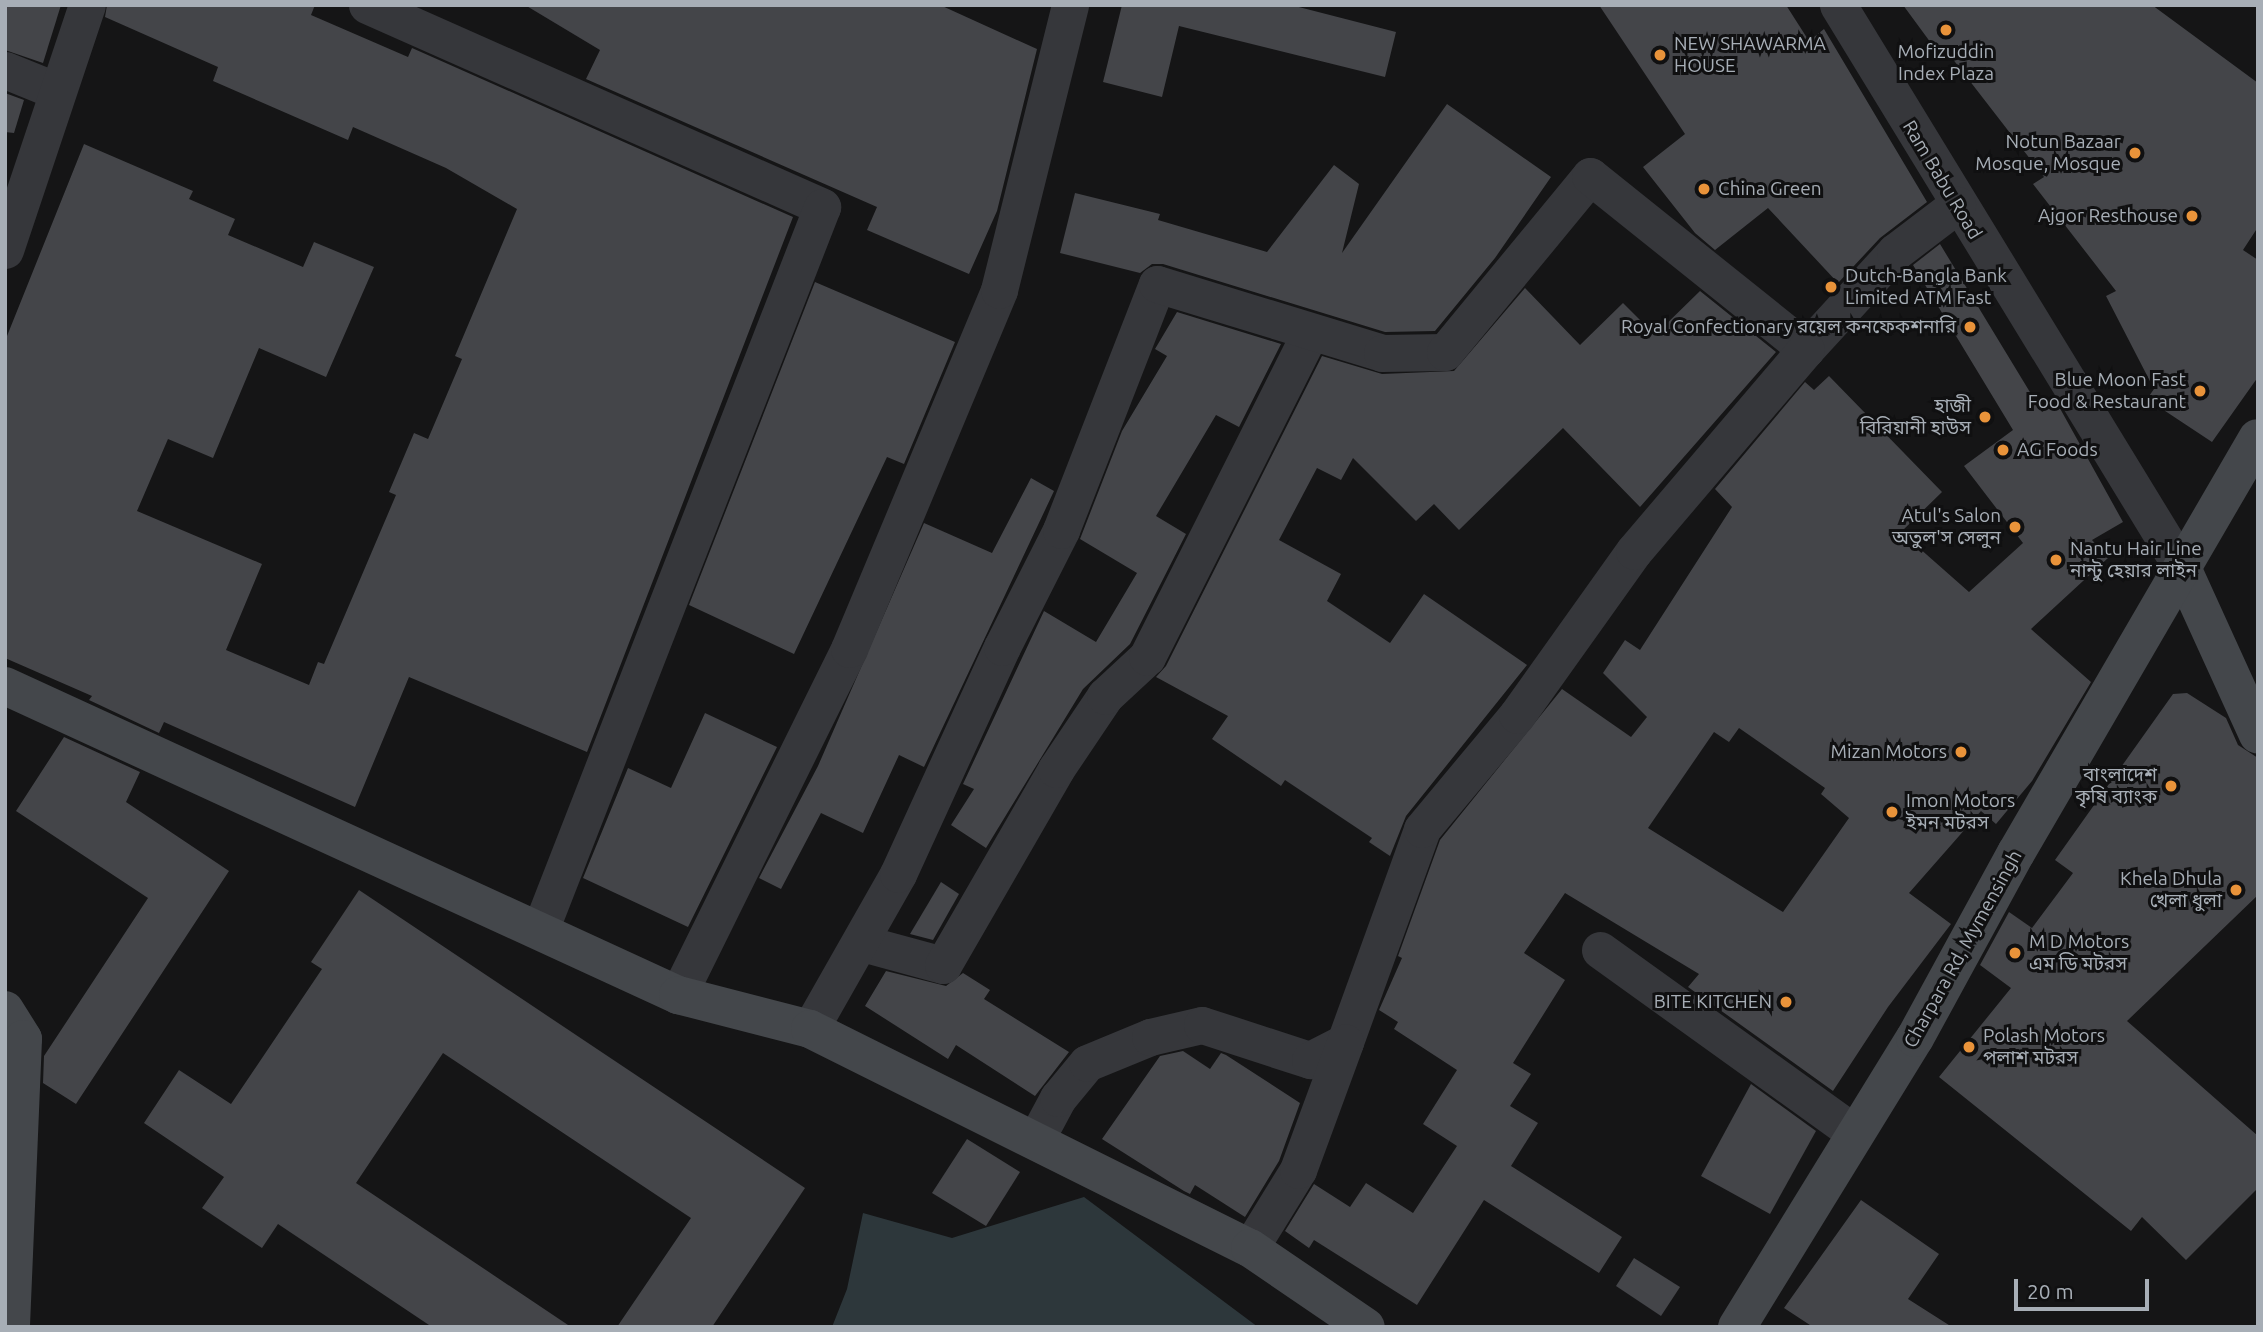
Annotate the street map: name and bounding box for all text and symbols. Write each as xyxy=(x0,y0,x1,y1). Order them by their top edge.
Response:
marker: Mofizuddin Index Plaza xyxy=(1938,22,1954,38)
place label: NEW SHAWARMA HOUSE xyxy=(1674,33,1826,77)
place label: Mofizuddin Index Plaza xyxy=(1898,41,1994,85)
marker: NEW SHAWARMA HOUSE xyxy=(1652,47,1668,63)
street label: Ram Babu Road xyxy=(1898,117,1986,243)
place label: Notun Bazaar Mosque, Mosque xyxy=(1975,131,2121,175)
marker: Notun Bazaar Mosque, Mosque xyxy=(2127,145,2143,161)
place label: China Green xyxy=(1718,178,1822,200)
marker: China Green xyxy=(1696,181,1712,197)
place label: Ajgor Resthouse xyxy=(2038,205,2178,227)
marker: Ajgor Resthouse xyxy=(2184,208,2200,224)
place label: Dutch-Bangla Bank Limited ATM Fast xyxy=(1845,265,2007,309)
marker: Dutch-Bangla Bank Limited ATM Fast xyxy=(1823,279,1839,295)
place label: Royal Confectionary রয়েল কনফেকশনারি xyxy=(1621,316,1956,338)
marker: Royal Confectionary রয়েল কনফেকশনারি xyxy=(1962,319,1978,335)
place label: Blue Moon Fast Food & Restaurant xyxy=(2028,369,2186,413)
marker: Blue Moon Fast Food & Restaurant xyxy=(2192,383,2208,399)
place label: হাজী বিরিয়ানী হাউস xyxy=(1860,395,1971,439)
marker: হাজী বিরিয়ানী হাউস xyxy=(1977,409,1993,425)
place label: AG Foods xyxy=(2017,439,2098,461)
marker: AG Foods xyxy=(1995,442,2011,458)
place label: Atul's Salon অতুল'স সেলুন xyxy=(1892,505,2001,549)
marker: Atul's Salon অতুল'স সেলুন xyxy=(2007,519,2023,535)
place label: Nantu Hair Line নান্টু হেয়ার লাইন xyxy=(2070,538,2202,582)
marker: Nantu Hair Line নান্টু হেয়ার লাইন xyxy=(2048,552,2064,568)
place label: Mizan Motors xyxy=(1831,741,1947,763)
marker: Mizan Motors xyxy=(1953,744,1969,760)
place label: বাংলাদেশ কৃষি ব্যাংক xyxy=(2075,764,2157,808)
marker: বাংলাদেশ কৃষি ব্যাংক xyxy=(2163,778,2179,794)
place label: Imon Motors ইমন মটরস xyxy=(1906,790,2015,834)
marker: Imon Motors ইমন মটরস xyxy=(1884,804,1900,820)
street label: Charpara Rd, Mymensingh xyxy=(1899,846,2027,1052)
place label: Khela Dhula খেলা ধুলা xyxy=(2120,868,2222,912)
marker: Khela Dhula খেলা ধুলা xyxy=(2228,882,2244,898)
place label: M D Motors এম ডি মটরস xyxy=(2029,931,2129,975)
marker: M D Motors এম ডি মটরস xyxy=(2007,945,2023,961)
place label: BITE KITCHEN xyxy=(1654,991,1772,1013)
marker: BITE KITCHEN xyxy=(1778,994,1794,1010)
place label: Polash Motors পলাশ মটরস xyxy=(1983,1025,2105,1069)
marker: Polash Motors পলাশ মটরস xyxy=(1961,1039,1977,1055)
scale bar xyxy=(2018,1266,2153,1310)
text: 20 m xyxy=(2027,1279,2074,1303)

